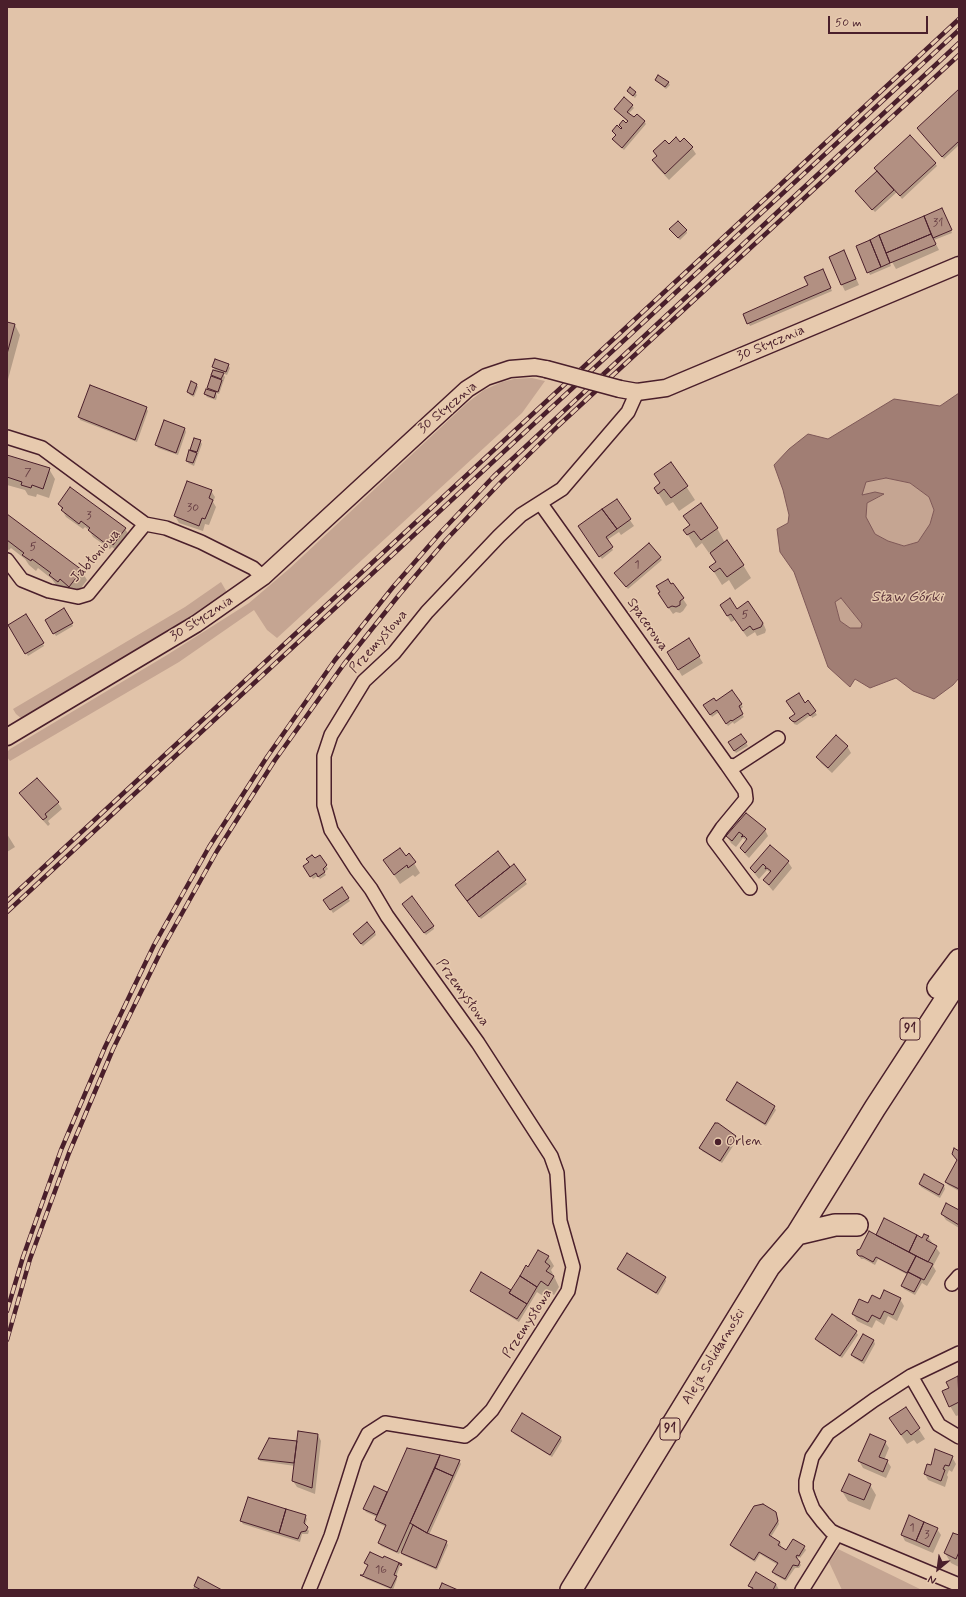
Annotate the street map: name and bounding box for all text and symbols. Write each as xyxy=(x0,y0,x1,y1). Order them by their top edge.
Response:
scale bar xyxy=(830,8,930,34)
text: 50 m xyxy=(835,15,862,31)
house number: 31 xyxy=(933,216,943,230)
street label: 30 Stycznia xyxy=(735,322,807,366)
street label: 30 Stycznia xyxy=(415,378,481,438)
house number: 7 xyxy=(24,466,32,480)
house number: 30 xyxy=(187,501,199,515)
house number: 3 xyxy=(86,509,92,523)
street label: Jabłoniowa xyxy=(68,526,124,586)
house number: 5 xyxy=(29,540,37,554)
house number: 1 xyxy=(634,558,640,572)
water label: Staw Górki xyxy=(871,589,943,607)
street label: 30 Stycznia xyxy=(167,592,237,646)
street label: Spacerowa xyxy=(623,595,671,655)
street label: Przemysłowa xyxy=(346,607,412,677)
house number: 5 xyxy=(741,608,749,622)
street label: Przemysłowa xyxy=(432,956,492,1030)
road number: 91 xyxy=(900,1018,920,1040)
place label: Orlen xyxy=(726,1134,762,1150)
marker: Orlen xyxy=(713,1137,723,1147)
street label: Przemysłowa xyxy=(499,1286,557,1362)
street label: Aleja Solidarności xyxy=(679,1306,749,1408)
road number: 91 xyxy=(660,1418,680,1440)
house number: 1 xyxy=(909,1521,915,1535)
house number: 3 xyxy=(924,1528,930,1542)
north arrow xyxy=(918,1549,958,1589)
house number: 16 xyxy=(375,1563,387,1577)
text: N xyxy=(926,1572,939,1587)

